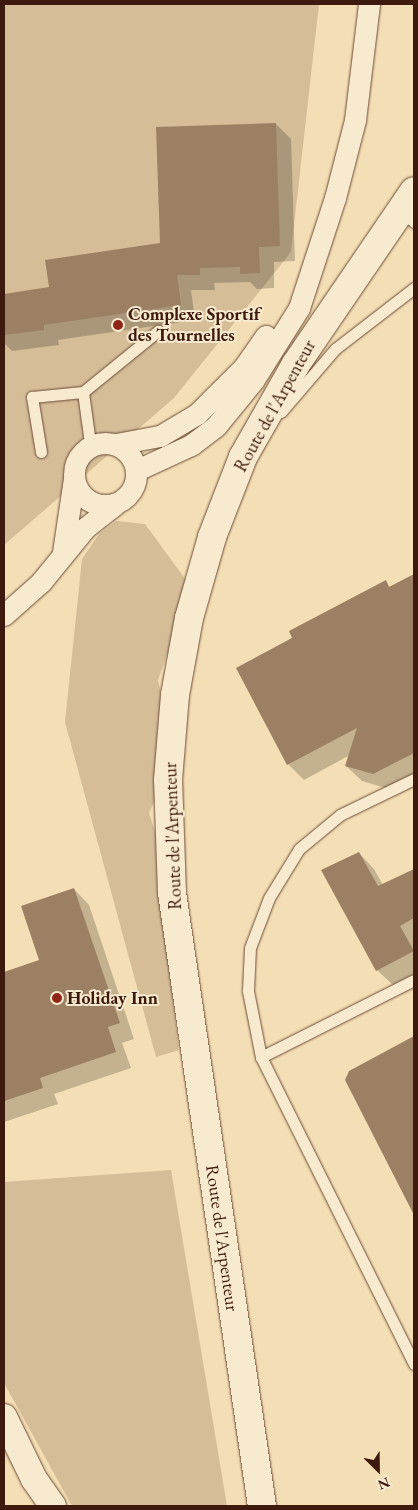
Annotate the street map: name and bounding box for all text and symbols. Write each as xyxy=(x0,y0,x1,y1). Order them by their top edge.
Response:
place label: Complexe Sportif des Tournelles xyxy=(128,304,260,346)
marker: Complexe Sportif des Tournelles xyxy=(112,319,124,331)
street label: Route de l'Arpenteur xyxy=(230,336,320,476)
street label: Route de l'Arpenteur xyxy=(160,762,186,910)
place label: Holiday Inn xyxy=(67,987,158,1009)
marker: Holiday Inn xyxy=(51,992,63,1004)
street label: Route de l'Arpenteur xyxy=(201,1163,243,1313)
north arrow xyxy=(353,1445,403,1495)
text: N xyxy=(375,1473,393,1494)

